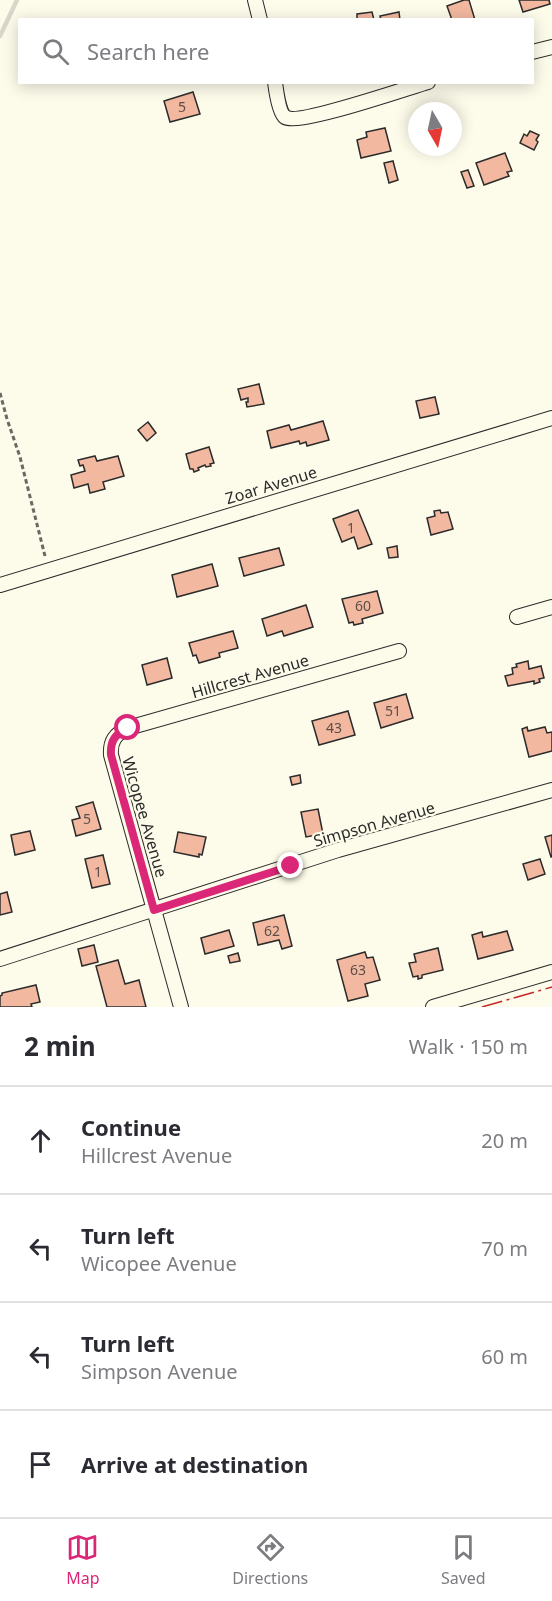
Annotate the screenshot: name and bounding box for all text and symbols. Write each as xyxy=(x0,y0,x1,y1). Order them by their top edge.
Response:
search box xyxy=(18,18,534,84)
icon: search xyxy=(39,35,72,68)
text: Search here xyxy=(87,36,209,66)
house number: 5 xyxy=(178,97,186,116)
north arrow xyxy=(408,102,462,156)
street label: Zoar Avenue xyxy=(222,461,320,509)
house number: 1 xyxy=(347,518,355,537)
house number: 60 xyxy=(355,596,371,615)
street label: Hillcrest Avenue xyxy=(189,649,311,703)
house number: 51 xyxy=(385,701,401,720)
route start xyxy=(114,714,140,740)
house number: 43 xyxy=(326,718,342,737)
street label: Wicopee Avenue xyxy=(117,754,173,880)
street label: Simpson Avenue xyxy=(311,796,437,852)
house number: 5 xyxy=(83,809,91,828)
route end xyxy=(277,852,303,878)
house number: 1 xyxy=(94,862,102,881)
house number: 62 xyxy=(264,921,280,940)
house number: 63 xyxy=(350,960,366,979)
text: 2 min xyxy=(24,1028,96,1064)
text: Walk · 150 m xyxy=(409,1033,528,1060)
text: Continue xyxy=(81,1112,181,1142)
icon: ahead xyxy=(24,1124,57,1157)
text: 20 m xyxy=(481,1127,528,1154)
text: Hillcrest Avenue xyxy=(81,1142,232,1169)
text: Turn left xyxy=(81,1220,175,1250)
icon: left xyxy=(24,1232,57,1265)
text: 70 m xyxy=(481,1235,528,1262)
text: Wicopee Avenue xyxy=(81,1250,237,1277)
text: Turn left xyxy=(81,1328,175,1358)
icon: left xyxy=(24,1340,57,1373)
text: 60 m xyxy=(481,1343,528,1370)
text: Simpson Avenue xyxy=(81,1358,238,1385)
icon: arrive xyxy=(24,1448,57,1481)
text: Arrive at destination xyxy=(81,1449,308,1479)
tab: Map xyxy=(66,1531,100,1589)
tab: Directions xyxy=(232,1531,308,1589)
tab: Saved xyxy=(441,1531,486,1589)

